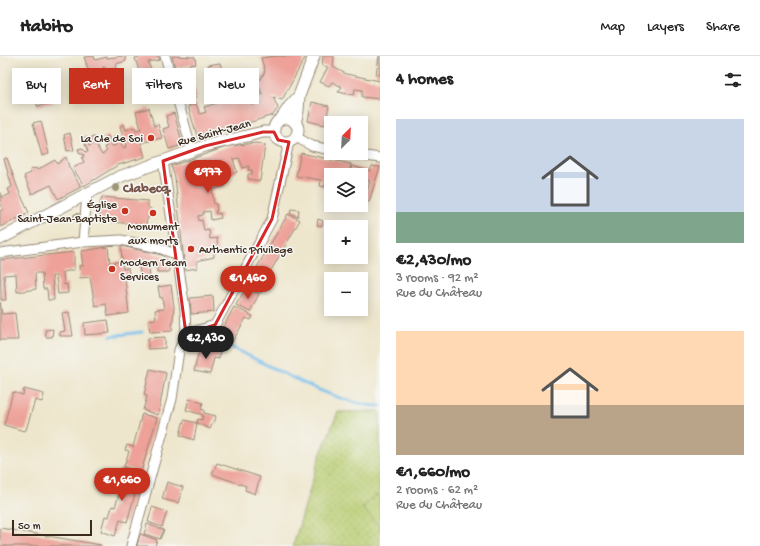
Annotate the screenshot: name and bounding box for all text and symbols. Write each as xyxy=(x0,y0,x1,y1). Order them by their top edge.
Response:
text: Habito xyxy=(20,16,73,39)
text: Map xyxy=(601,19,625,36)
text: Layers xyxy=(647,19,684,36)
text: Share xyxy=(706,19,740,36)
chip: Buy xyxy=(12,68,61,104)
chip: Rent xyxy=(69,68,124,104)
chip: Filters xyxy=(132,68,196,104)
chip: New xyxy=(204,68,259,104)
icon: filters xyxy=(722,69,744,91)
text: 4 homes xyxy=(396,70,453,90)
north arrow xyxy=(324,116,368,160)
map controls xyxy=(324,116,368,316)
street label: Rue Saint-Jean xyxy=(176,117,253,150)
place label: La Cle de Soi xyxy=(80,133,143,147)
marker: La Cle de Soi xyxy=(146,133,156,143)
icon: home xyxy=(534,145,606,217)
pin: €977 xyxy=(184,160,232,194)
text: €977 xyxy=(194,165,222,180)
button: layers xyxy=(324,168,368,212)
district label: Clabecq xyxy=(122,181,172,198)
place label: Église Saint-Jean-Baptiste xyxy=(17,199,118,227)
marker: Église Saint-Jean-Baptiste xyxy=(120,206,130,216)
marker: Monument aux morts xyxy=(148,208,158,218)
button: + xyxy=(324,220,368,264)
place label: Monument aux morts xyxy=(127,221,180,249)
marker: Authentic Privilege xyxy=(186,244,196,254)
place label: Authentic Privilege xyxy=(199,244,293,258)
text: €2,430/mo xyxy=(396,251,471,271)
place label: Modern Team Services xyxy=(120,257,187,285)
marker: Modern Team Services xyxy=(107,264,117,274)
pin: €1,460 xyxy=(215,266,281,300)
text: €1,460 xyxy=(229,271,267,286)
text: 3 rooms · 92 m² xyxy=(396,271,479,286)
button: − xyxy=(324,272,368,316)
text: Rue du Château xyxy=(396,286,482,301)
pin: €2,430 xyxy=(173,326,239,360)
text: €2,430 xyxy=(187,331,225,346)
icon: home xyxy=(534,357,606,429)
text: €1,660/mo xyxy=(396,463,470,483)
pin: €1,660 xyxy=(89,468,155,502)
text: €1,660 xyxy=(103,473,141,488)
text: 2 rooms · 62 m² xyxy=(396,483,478,498)
text: Rue du Château xyxy=(396,498,482,513)
scale bar xyxy=(12,518,92,537)
text: 50 m xyxy=(18,521,40,533)

